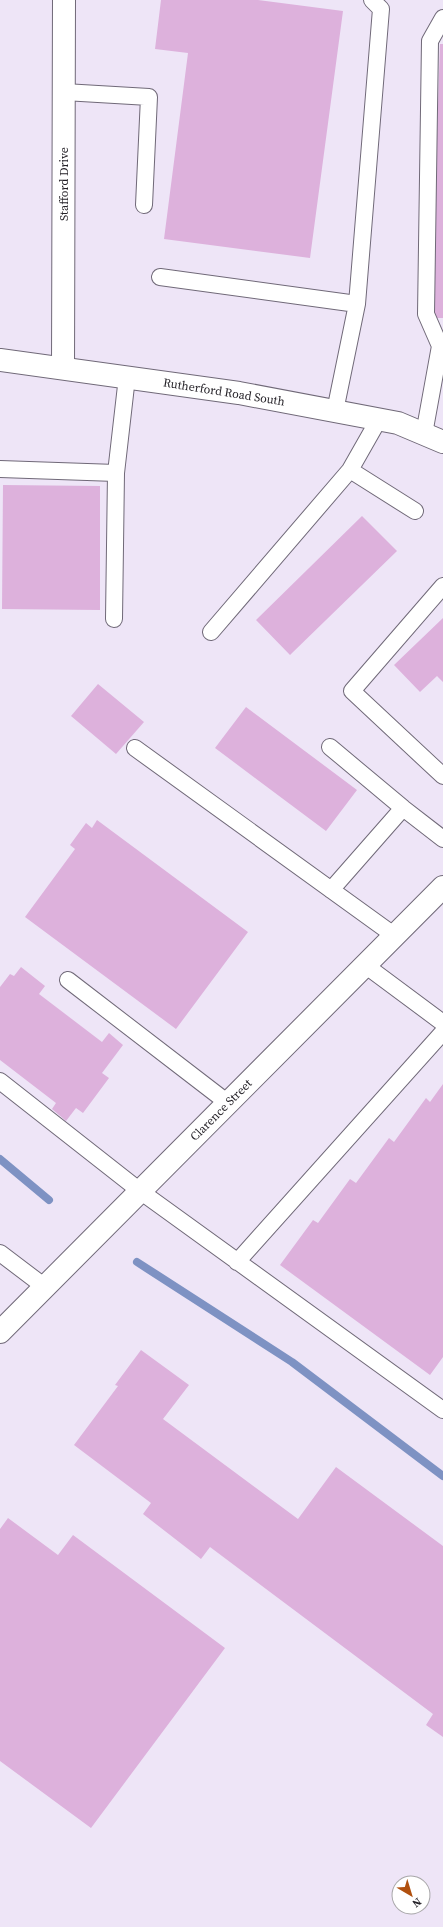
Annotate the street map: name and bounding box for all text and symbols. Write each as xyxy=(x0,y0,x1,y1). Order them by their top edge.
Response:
street label: Stafford Drive xyxy=(56,147,72,221)
street label: Rutherford Road South xyxy=(162,374,286,410)
street label: Clarence Street xyxy=(187,1076,255,1144)
north arrow xyxy=(391,1875,431,1915)
text: N xyxy=(409,1894,425,1911)

